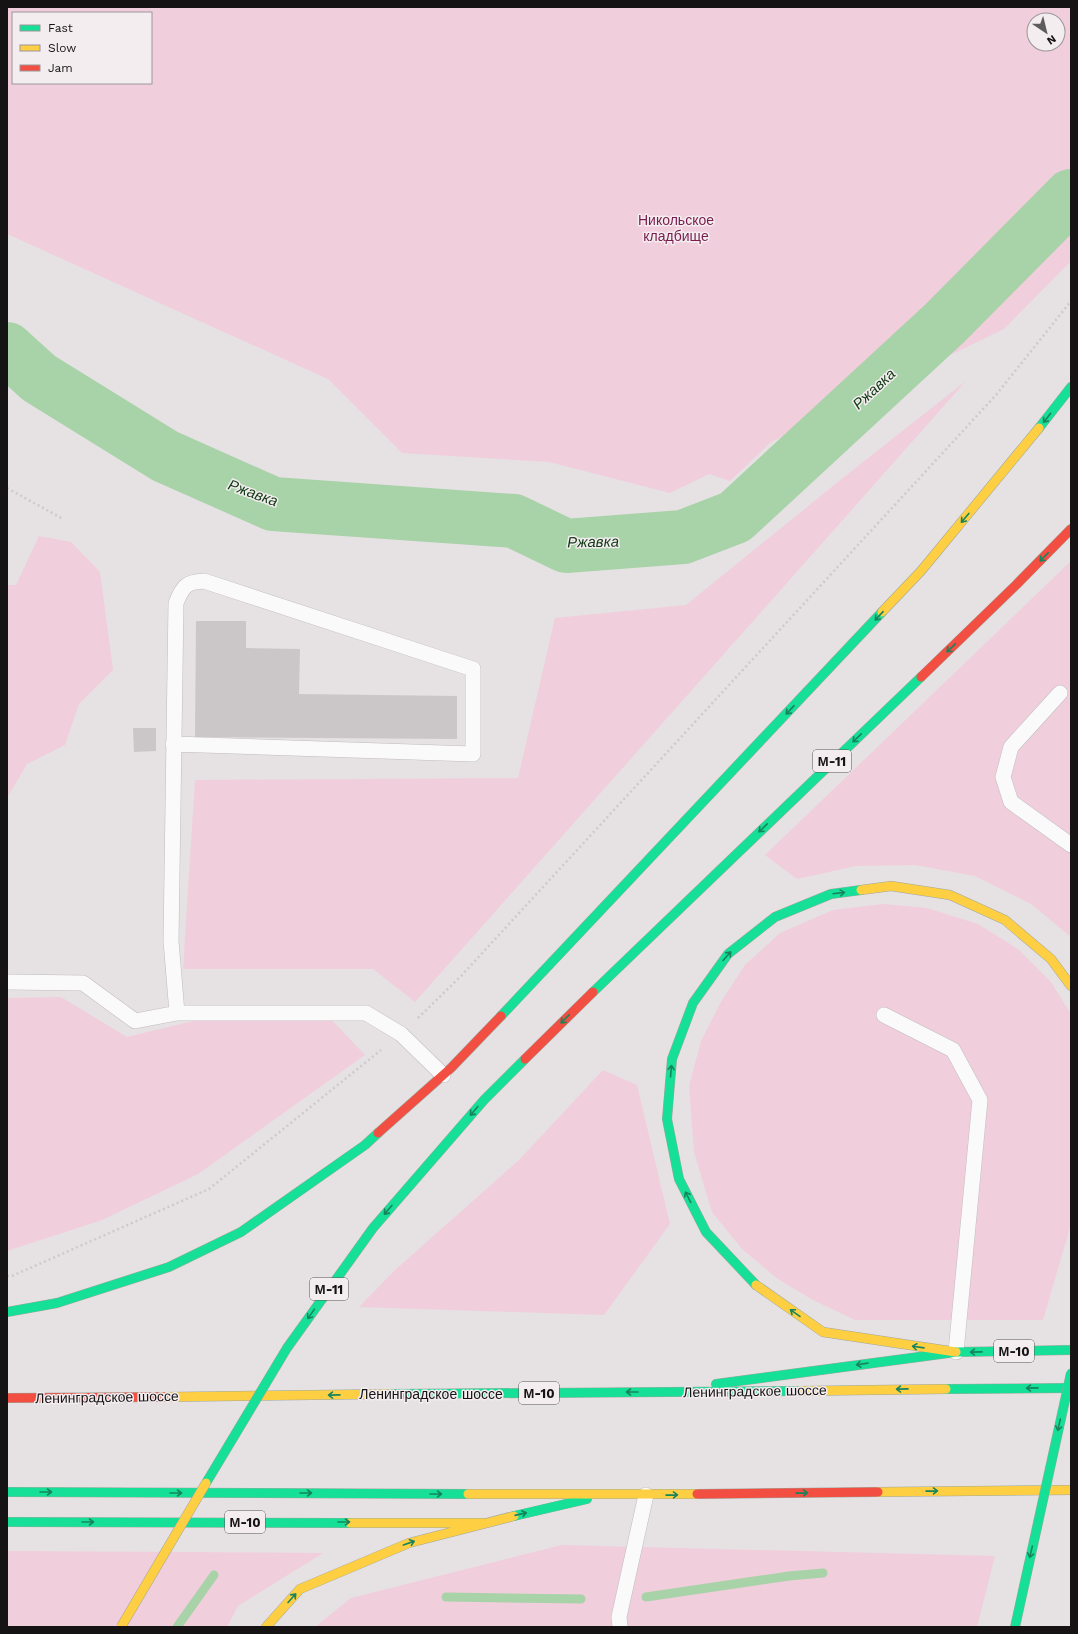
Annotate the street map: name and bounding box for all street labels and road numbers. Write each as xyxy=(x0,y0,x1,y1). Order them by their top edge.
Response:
road number: М-11 xyxy=(813,750,851,772)
road number: М-11 xyxy=(310,1278,348,1300)
road number: М-10 xyxy=(994,1340,1034,1362)
road number: М-10 xyxy=(519,1382,559,1404)
street label: Ленинградское шоссе xyxy=(683,1382,827,1400)
street label: Ленинградское шоссе xyxy=(359,1386,503,1402)
street label: Ленинградское шоссе xyxy=(35,1388,179,1406)
road number: М-10 xyxy=(225,1511,265,1533)

